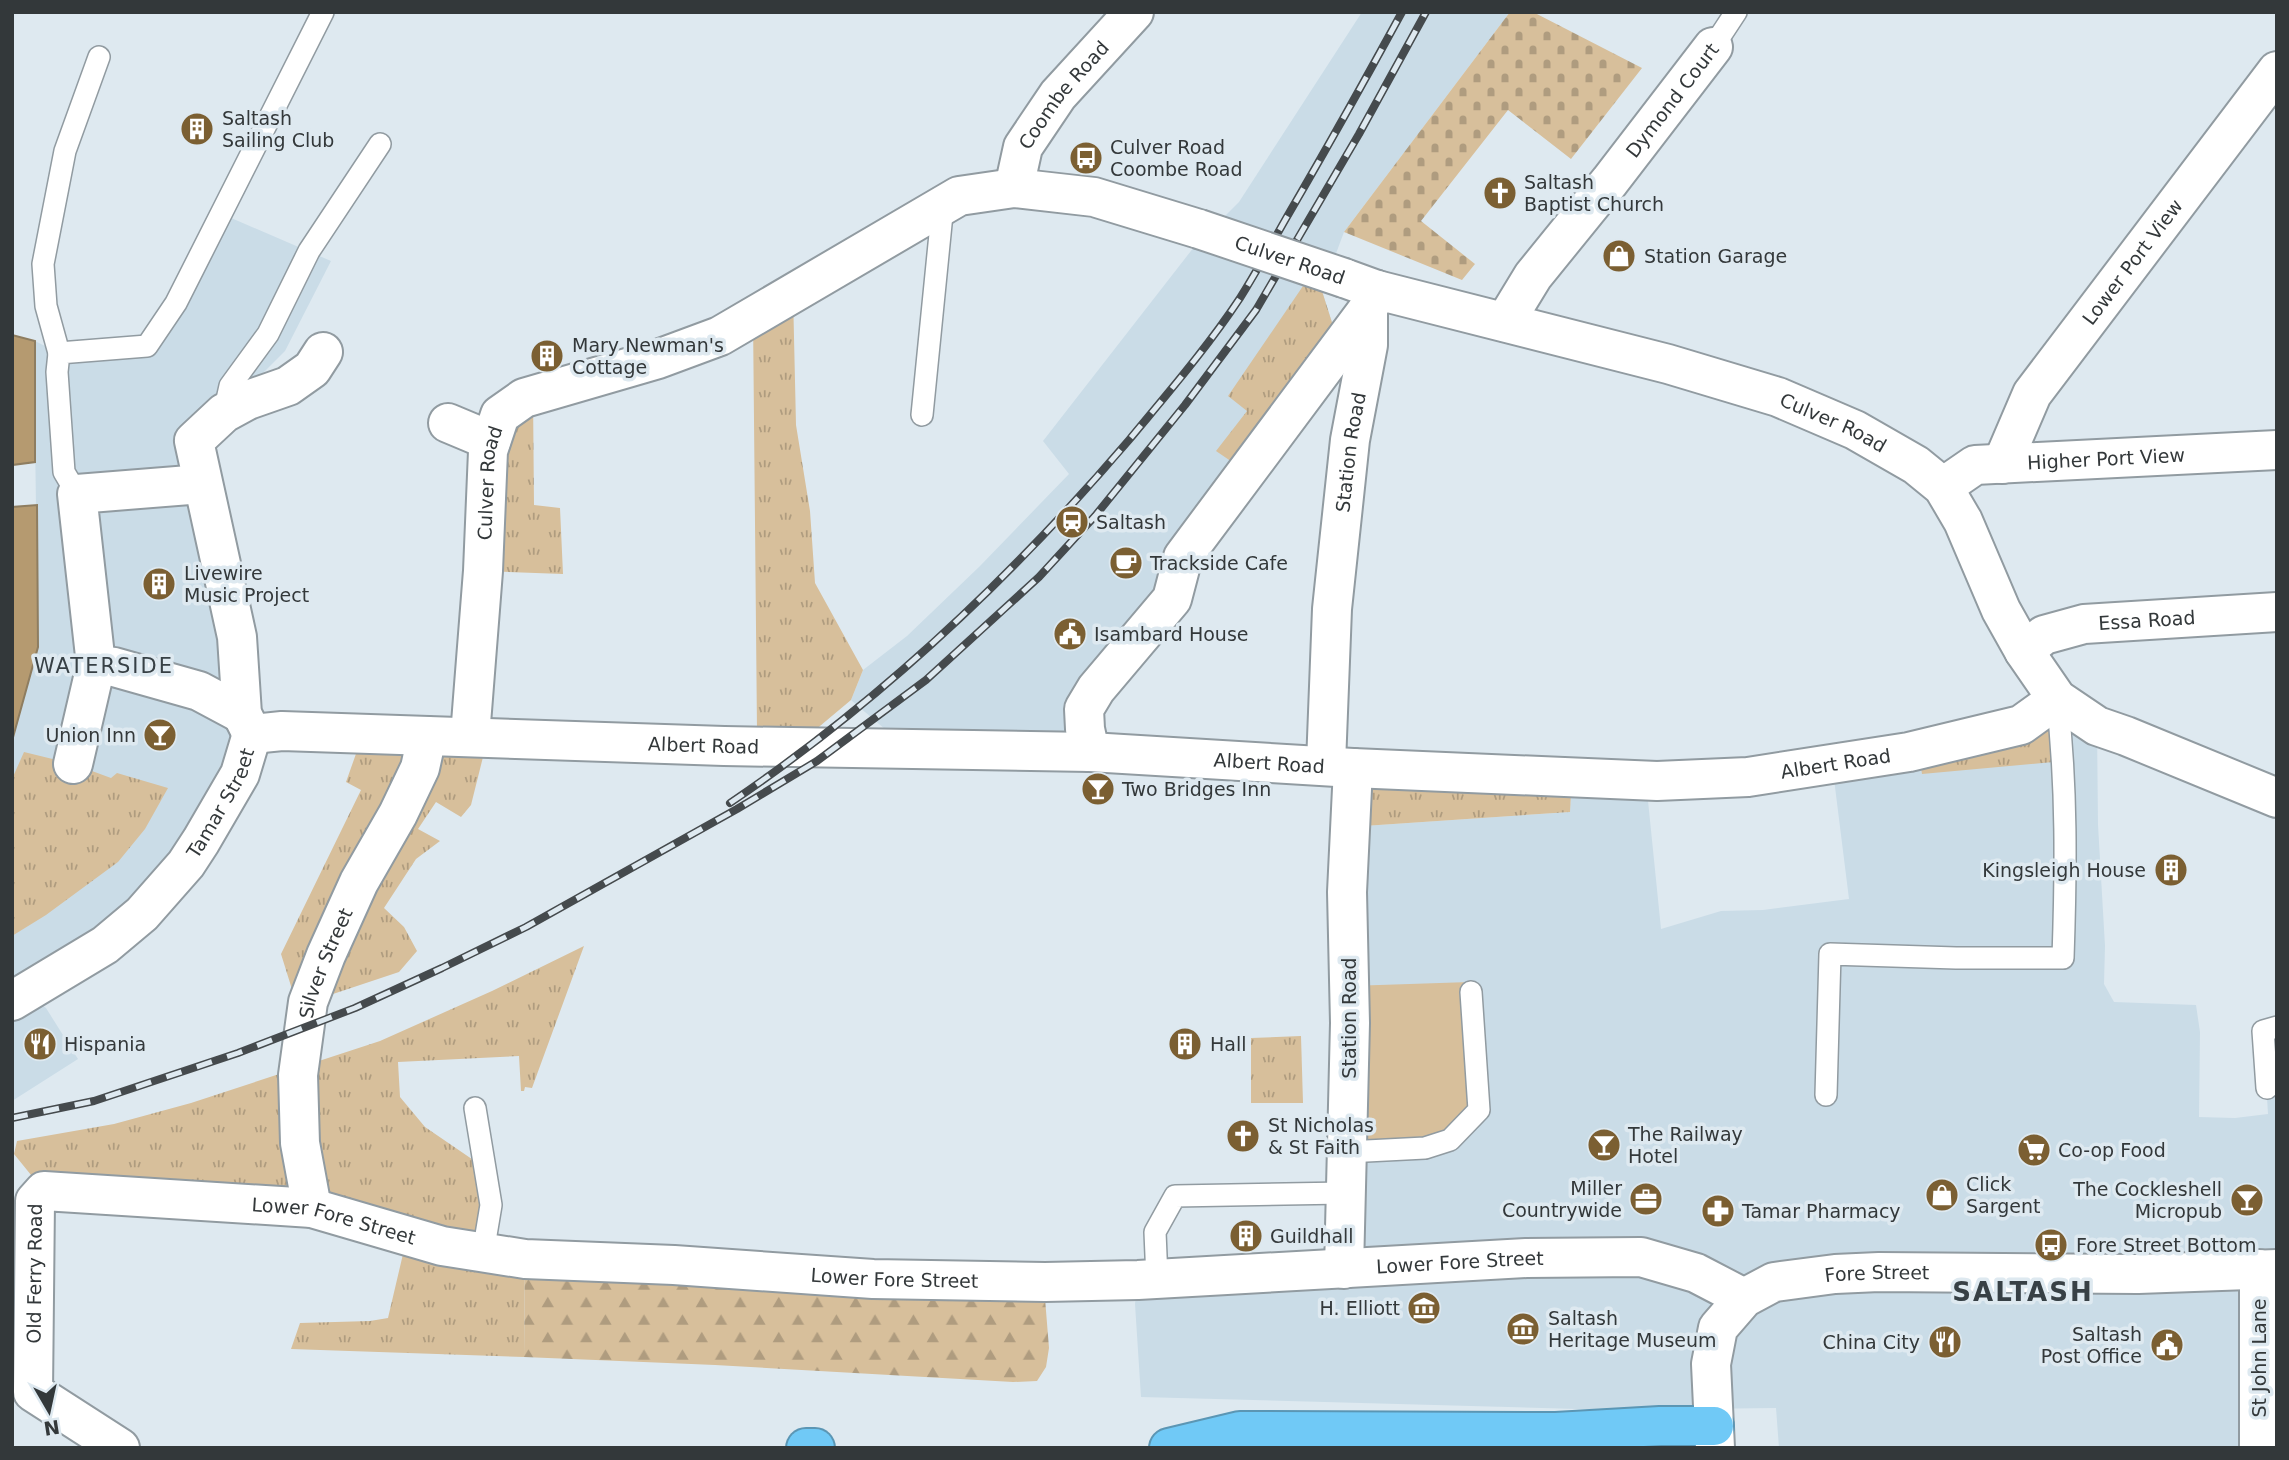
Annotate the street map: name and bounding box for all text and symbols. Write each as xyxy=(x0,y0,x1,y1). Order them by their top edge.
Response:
street label: Coombe Road xyxy=(1014,36,1113,153)
street label: Dymond Court xyxy=(1621,39,1723,162)
place label: Saltash Sailing Club xyxy=(222,107,334,151)
building icon: Saltash Sailing Club xyxy=(178,110,216,148)
place label: Culver Road Coombe Road xyxy=(1110,136,1243,180)
bus stop icon: Culver Road Coombe Road xyxy=(1067,139,1105,177)
place label: Saltash Baptist Church xyxy=(1524,171,1664,215)
church icon: Saltash Baptist Church xyxy=(1481,174,1519,212)
street label: Lower Port View xyxy=(2078,195,2187,329)
street label: Culver Road xyxy=(1232,231,1348,289)
shop icon: Station Garage xyxy=(1600,237,1638,275)
place label: Station Garage xyxy=(1644,245,1787,267)
place label: Mary Newman's Cottage xyxy=(572,334,724,378)
building icon: Mary Newman's Cottage xyxy=(528,337,566,375)
street label: Culver Road xyxy=(1777,388,1890,457)
street label: Station Road xyxy=(1331,390,1370,513)
street label: Culver Road xyxy=(473,423,507,541)
street label: Higher Port View xyxy=(2027,444,2186,473)
station icon: Saltash xyxy=(1053,503,1091,541)
place label: Saltash xyxy=(1096,511,1166,533)
cafe icon: Trackside Cafe xyxy=(1107,544,1145,582)
place label: Trackside Cafe xyxy=(1149,552,1288,574)
place label: Livewire Music Project xyxy=(184,562,309,606)
building icon: Livewire Music Project xyxy=(140,565,178,603)
street label: Essa Road xyxy=(2098,606,2196,634)
public building icon: Isambard House xyxy=(1051,615,1089,653)
place label: Isambard House xyxy=(1094,623,1248,645)
district label: WATERSIDE xyxy=(34,654,174,678)
bar icon: Union Inn xyxy=(141,716,179,754)
place label: Union Inn xyxy=(45,724,136,746)
street label: Albert Road xyxy=(648,732,759,758)
street label: Albert Road xyxy=(1779,744,1892,783)
street label: Tamar Street xyxy=(181,745,258,863)
street label: Albert Road xyxy=(1213,749,1325,777)
bar icon: Two Bridges Inn xyxy=(1079,770,1117,808)
place label: Two Bridges Inn xyxy=(1121,778,1271,800)
building icon: Kingsleigh House xyxy=(2152,851,2190,889)
place label: Kingsleigh House xyxy=(1982,859,2146,881)
street label: Silver Street xyxy=(295,904,357,1020)
street label: Station Road xyxy=(1338,957,1360,1079)
restaurant icon: Hispania xyxy=(21,1025,59,1063)
building icon: Hall xyxy=(1166,1025,1204,1063)
place label: Hispania xyxy=(64,1033,146,1055)
place label: Hall xyxy=(1210,1033,1247,1055)
place label: St Nicholas & St Faith xyxy=(1268,1114,1374,1158)
church icon: St Nicholas & St Faith xyxy=(1224,1117,1262,1155)
place label: The Railway Hotel xyxy=(1627,1123,1743,1167)
bar icon: The Railway Hotel xyxy=(1585,1126,1623,1164)
supermarket icon: Co-op Food xyxy=(2015,1131,2053,1169)
place label: Co-op Food xyxy=(2058,1139,2166,1161)
place label: Click Sargent xyxy=(1966,1173,2040,1217)
shop icon: Click Sargent xyxy=(1923,1176,1961,1214)
place label: Miller Countrywide xyxy=(1502,1177,1622,1221)
place label: The Cockleshell Micropub xyxy=(2072,1178,2222,1222)
office icon: Miller Countrywide xyxy=(1627,1180,1665,1218)
bar icon: The Cockleshell Micropub xyxy=(2228,1181,2266,1219)
pharmacy icon: Tamar Pharmacy xyxy=(1699,1192,1737,1230)
street label: Lower Fore Street xyxy=(251,1193,418,1249)
place label: Tamar Pharmacy xyxy=(1741,1200,1901,1222)
street label: Old Ferry Road xyxy=(23,1203,46,1344)
building icon: Guildhall xyxy=(1227,1217,1265,1255)
place label: Guildhall xyxy=(1270,1225,1354,1247)
bus stop icon: Fore Street Bottom xyxy=(2032,1226,2070,1264)
place label: Fore Street Bottom xyxy=(2076,1234,2256,1256)
street label: Lower Fore Street xyxy=(1376,1247,1544,1277)
street label: Fore Street xyxy=(1823,1261,1929,1286)
street label: Lower Fore Street xyxy=(810,1264,979,1292)
district label: SALTASH xyxy=(1952,1277,2094,1307)
museum icon: H. Elliott xyxy=(1405,1289,1443,1327)
place label: H. Elliott xyxy=(1320,1297,1400,1319)
street label: St John Lane xyxy=(2248,1299,2270,1417)
place label: Saltash Heritage Museum xyxy=(1548,1307,1717,1351)
museum icon: Saltash Heritage Museum xyxy=(1504,1310,1542,1348)
restaurant icon: China City xyxy=(1926,1323,1964,1361)
place label: Saltash Post Office xyxy=(2041,1323,2142,1367)
public building icon: Saltash Post Office xyxy=(2148,1326,2186,1364)
place label: China City xyxy=(1822,1331,1920,1353)
north arrow xyxy=(14,1376,84,1446)
text: N xyxy=(42,1416,61,1440)

